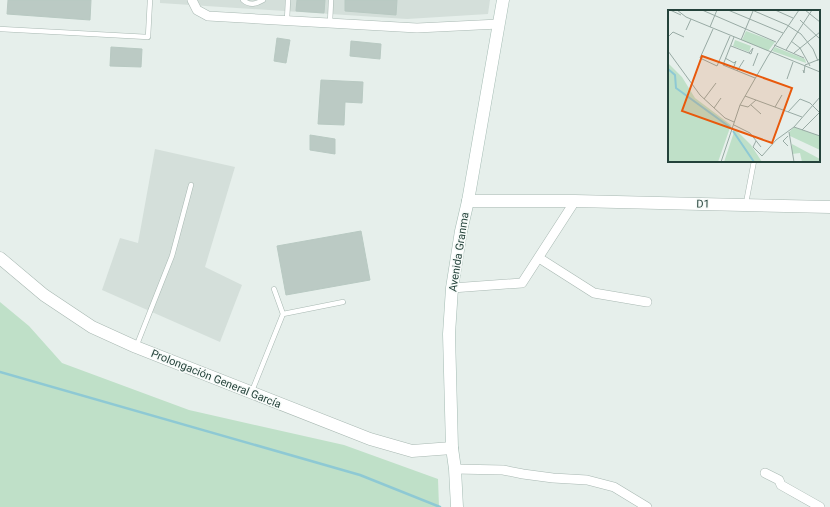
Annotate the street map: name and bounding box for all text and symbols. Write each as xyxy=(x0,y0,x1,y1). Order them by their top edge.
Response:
inset map xyxy=(668,10,820,162)
street label: D1 xyxy=(696,197,710,211)
street label: Avenida Granma xyxy=(446,211,472,293)
street label: Prolongación General García xyxy=(149,347,283,411)

